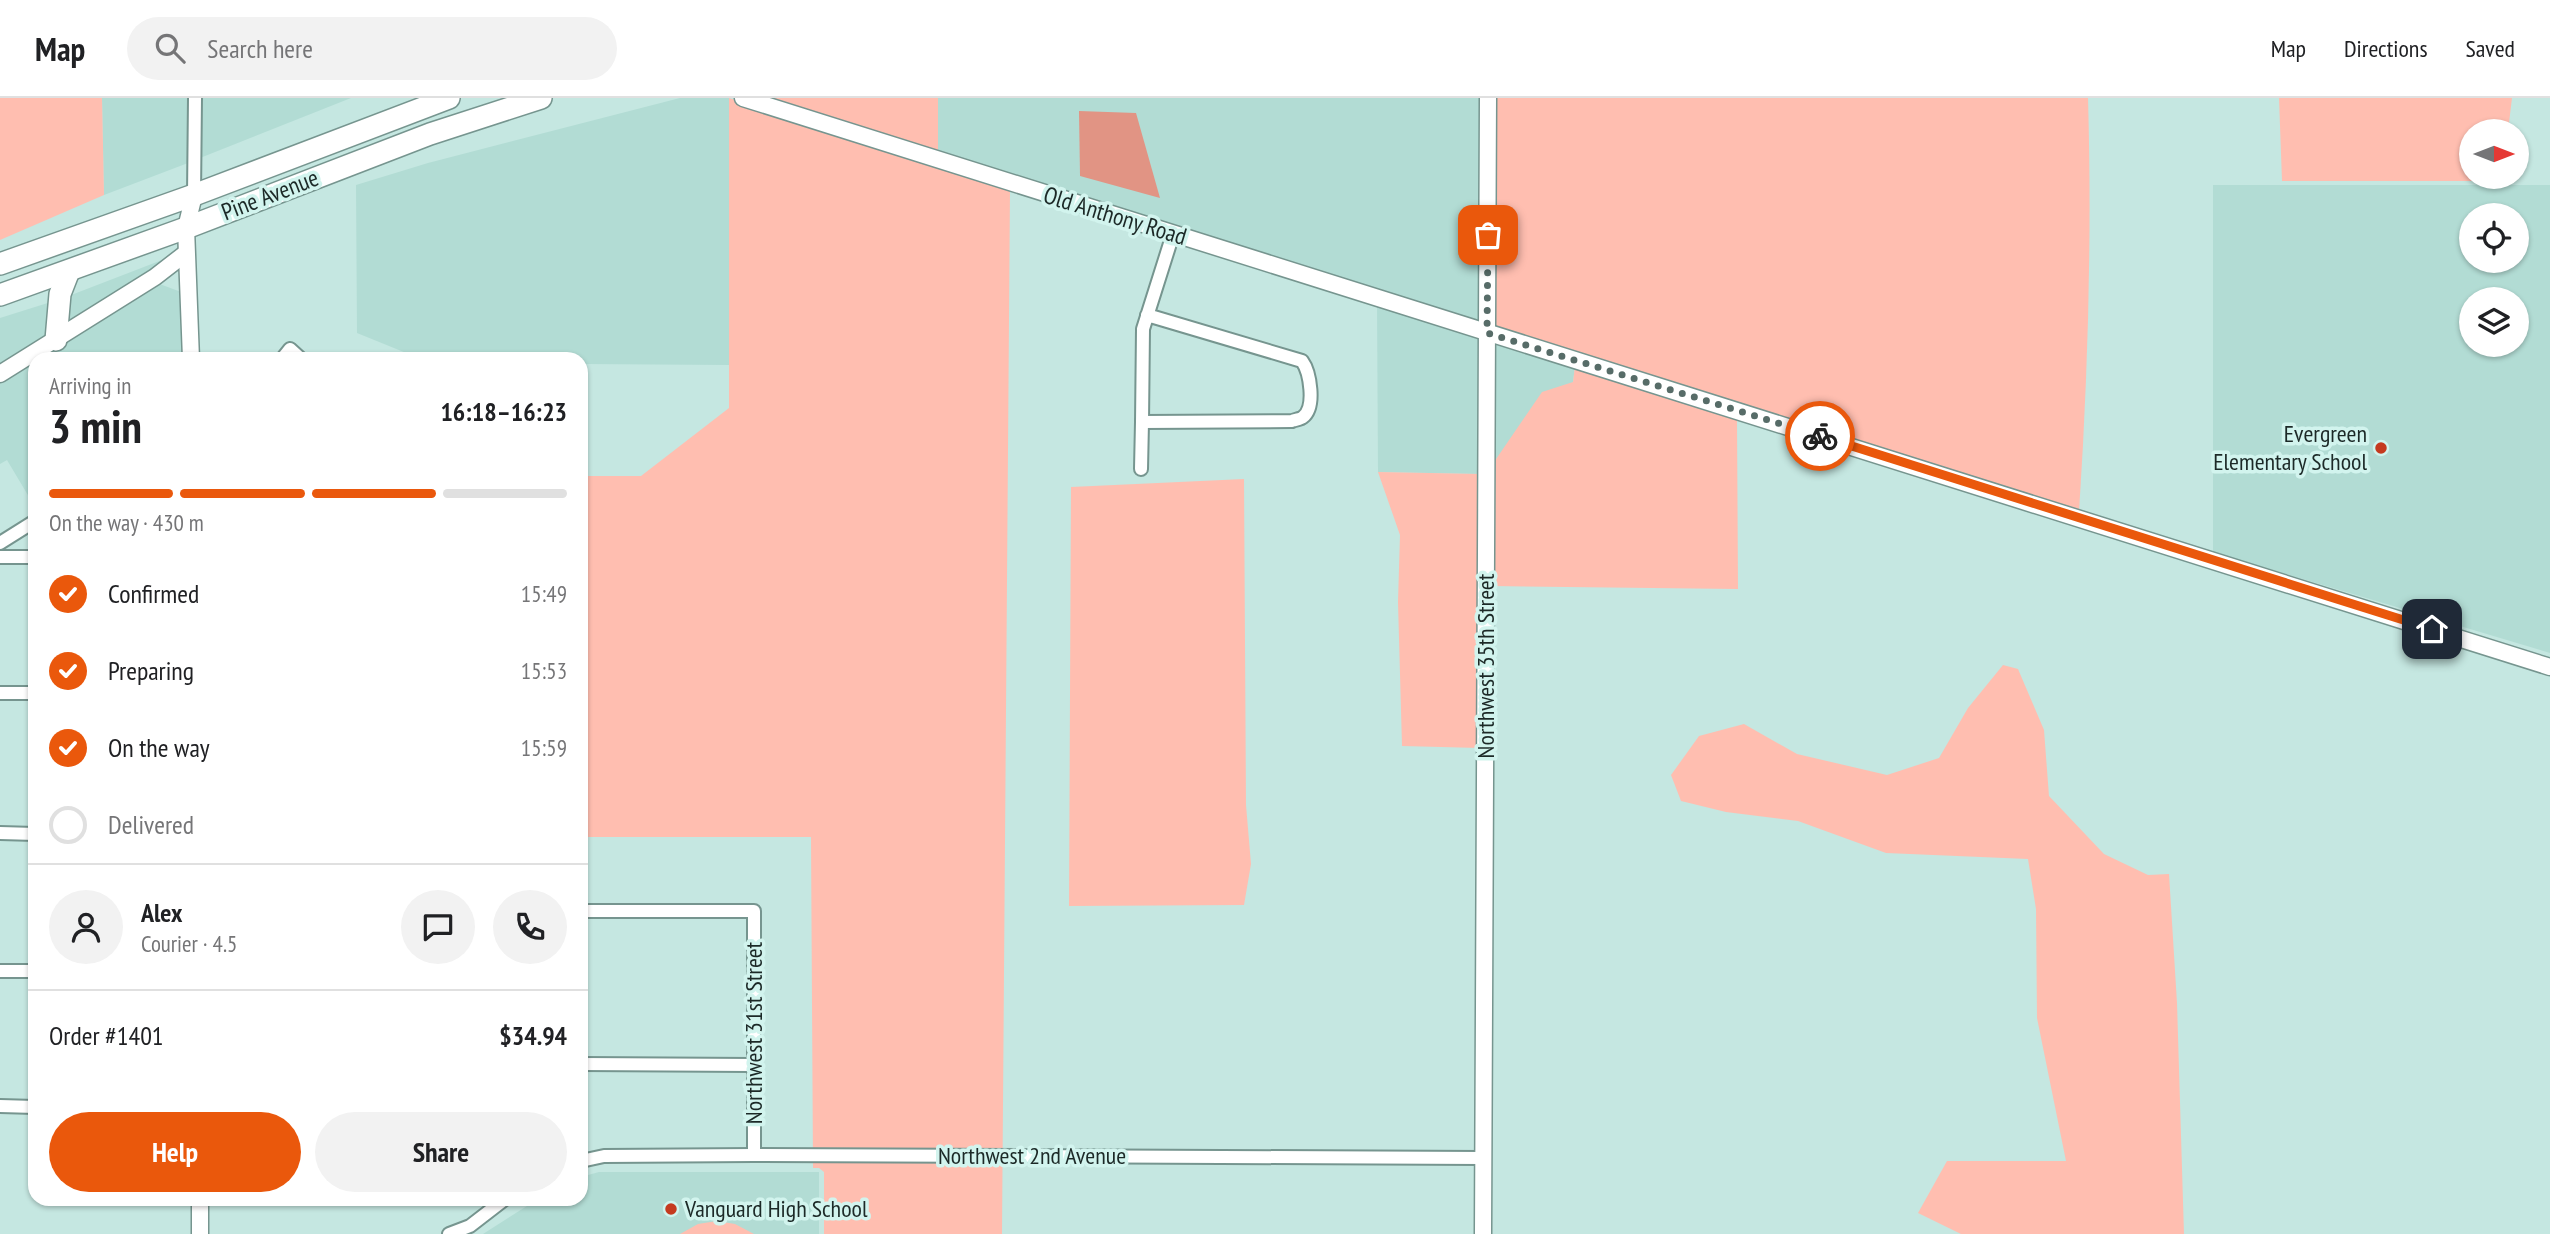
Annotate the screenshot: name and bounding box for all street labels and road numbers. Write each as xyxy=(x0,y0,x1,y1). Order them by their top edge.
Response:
street label: Pine Avenue xyxy=(217,162,323,227)
street label: Old Anthony Road xyxy=(1040,179,1190,252)
street label: Northwest 35th Street xyxy=(1470,573,1501,758)
street label: Northwest 31st Street xyxy=(738,941,769,1124)
street label: Northwest 2nd Avenue xyxy=(938,1140,1126,1171)

